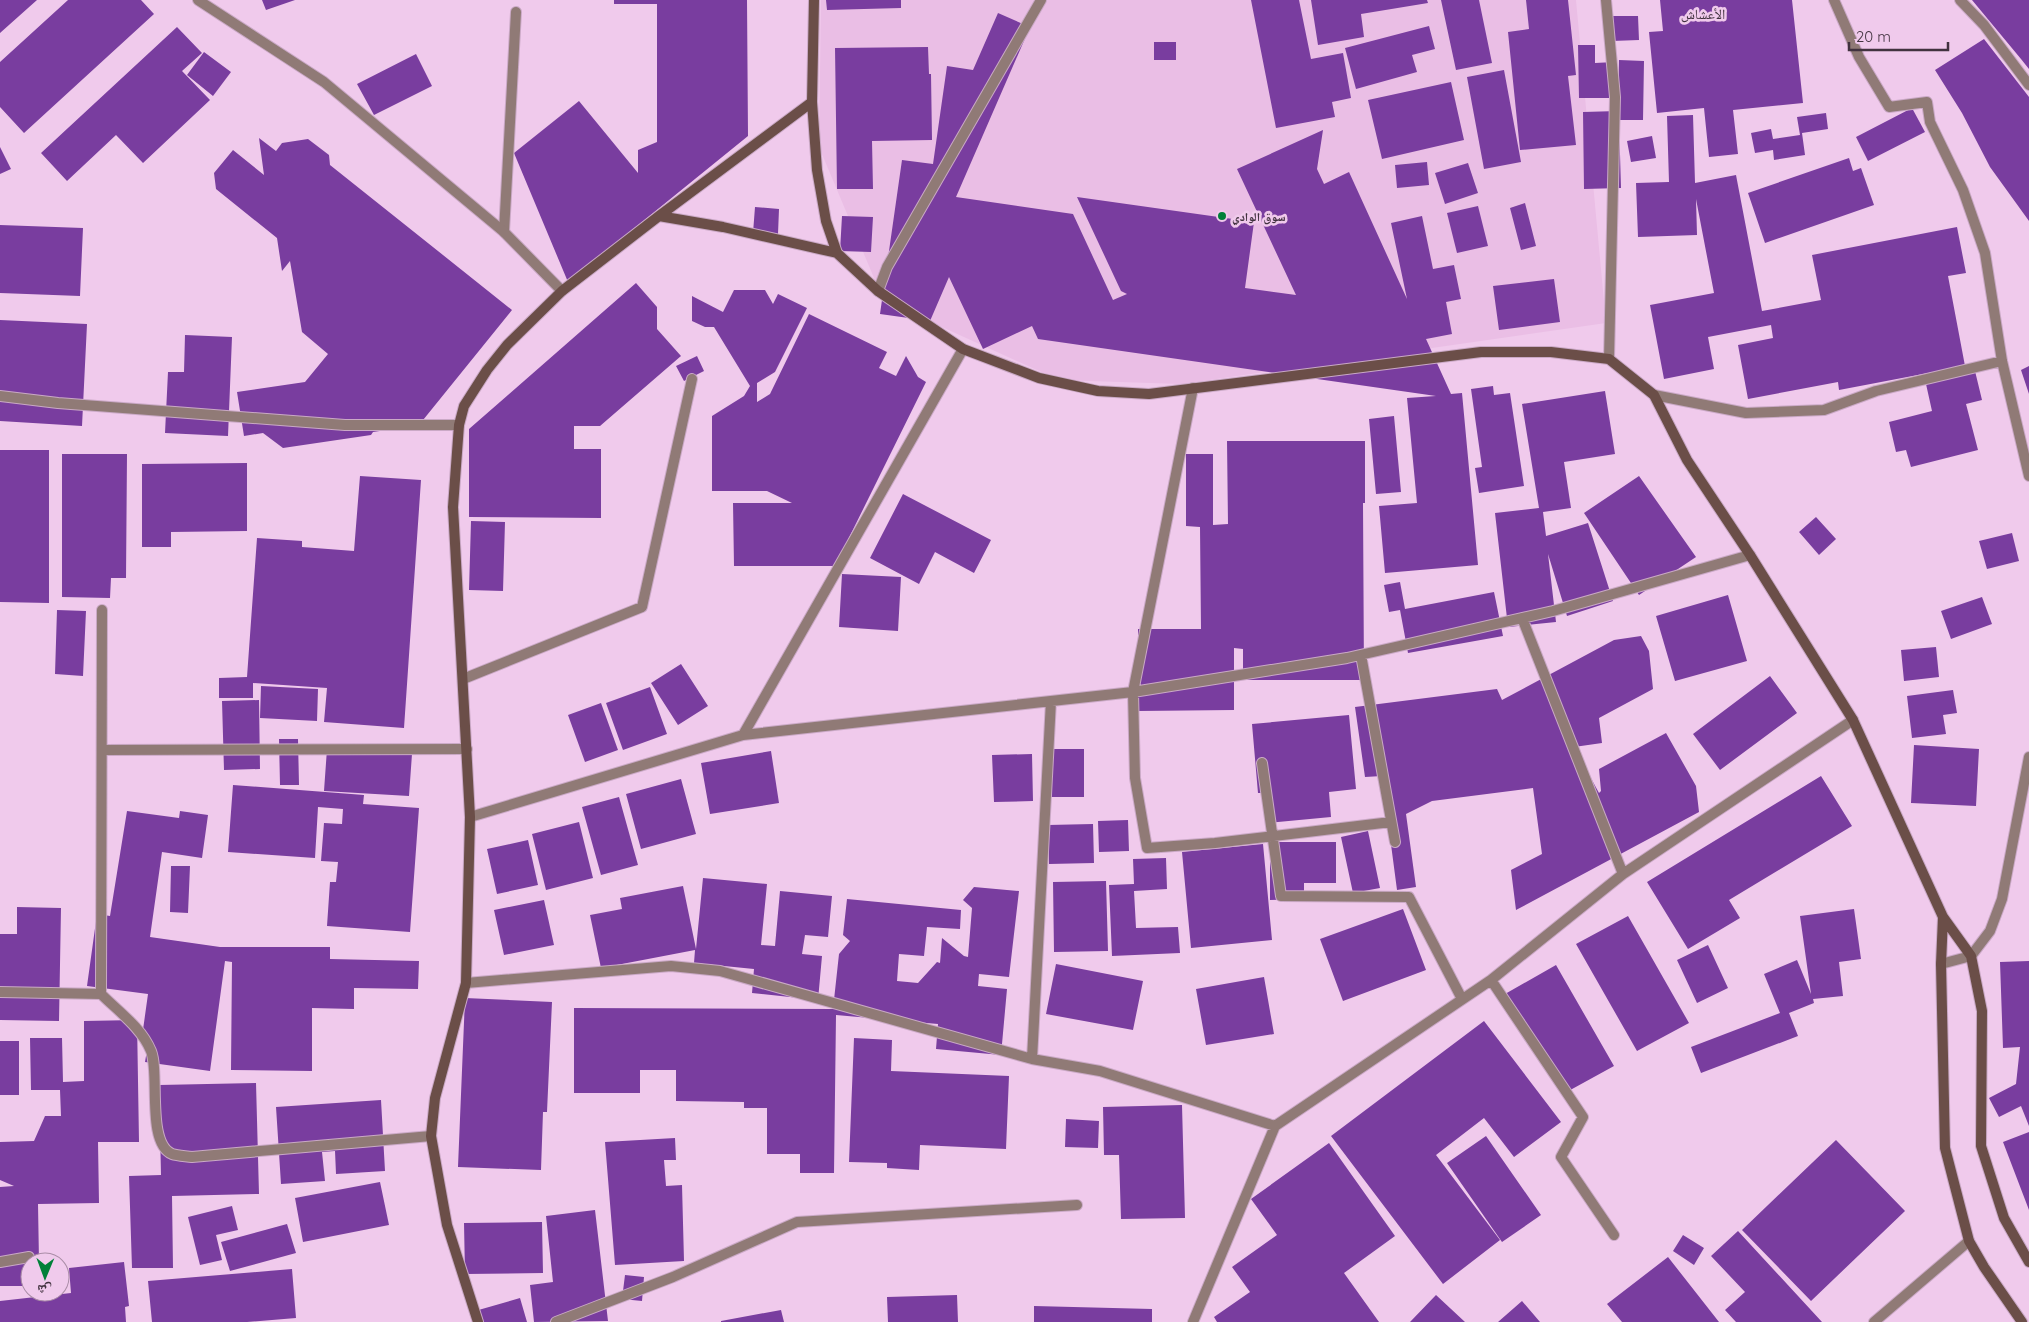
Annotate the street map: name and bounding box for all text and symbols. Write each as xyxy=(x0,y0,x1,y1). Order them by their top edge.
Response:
district label: الأعشاش xyxy=(1681,5,1725,23)
scale bar xyxy=(1849,20,1948,52)
text: 20 m xyxy=(1856,27,1891,46)
place label: سوق الوادي xyxy=(1232,209,1286,226)
marker: سوق الوادي xyxy=(1216,210,1228,222)
north arrow xyxy=(20,1252,70,1302)
text: ش xyxy=(37,1281,52,1299)

